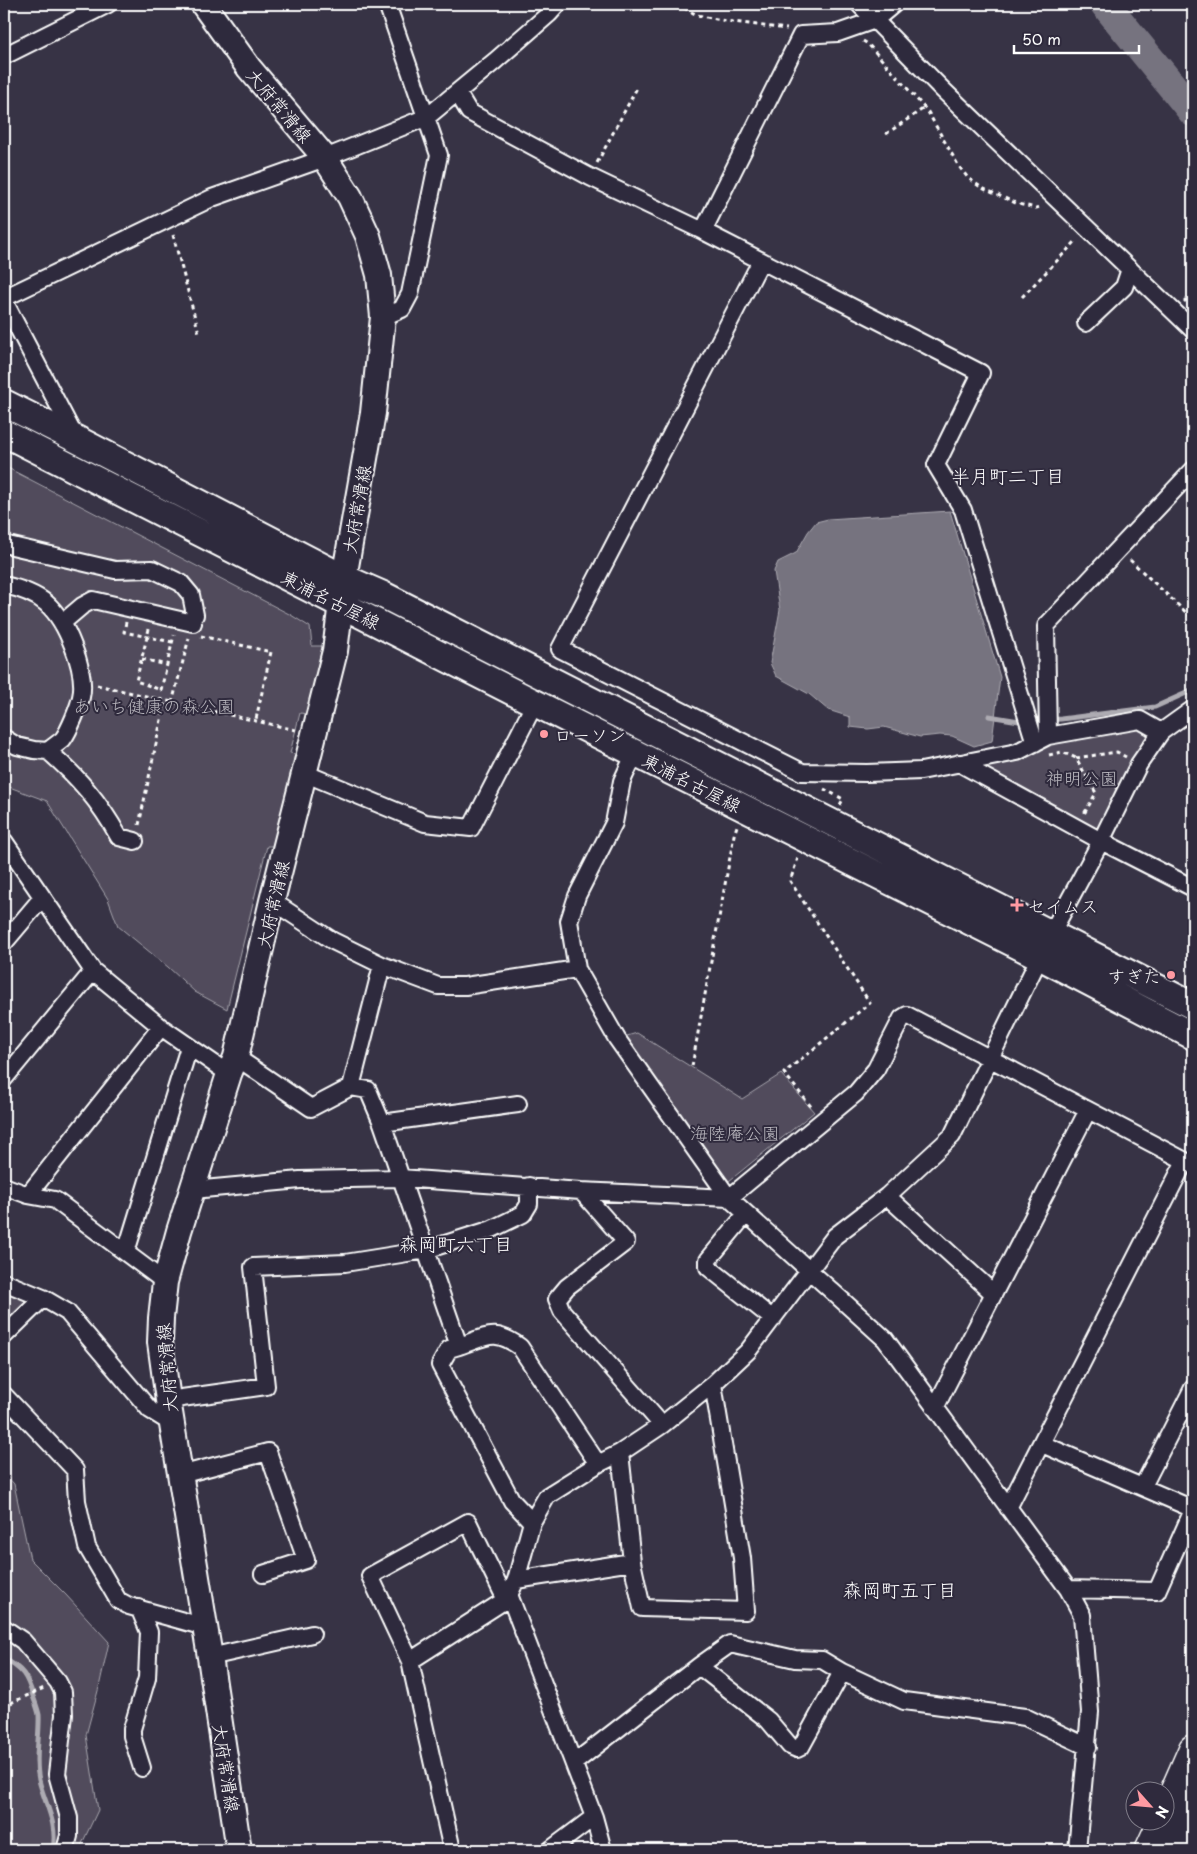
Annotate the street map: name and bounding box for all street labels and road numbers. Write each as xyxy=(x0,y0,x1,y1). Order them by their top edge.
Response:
street label: 大府常滑線 xyxy=(241,62,319,148)
street label: 大府常滑線 xyxy=(335,462,377,556)
street label: 東浦名古屋線 xyxy=(277,562,385,636)
street label: 東浦名古屋線 xyxy=(638,745,746,819)
street label: 大府常滑線 xyxy=(249,857,295,951)
street label: 大府常滑線 xyxy=(149,1322,183,1414)
street label: 大府常滑線 xyxy=(207,1721,247,1815)

